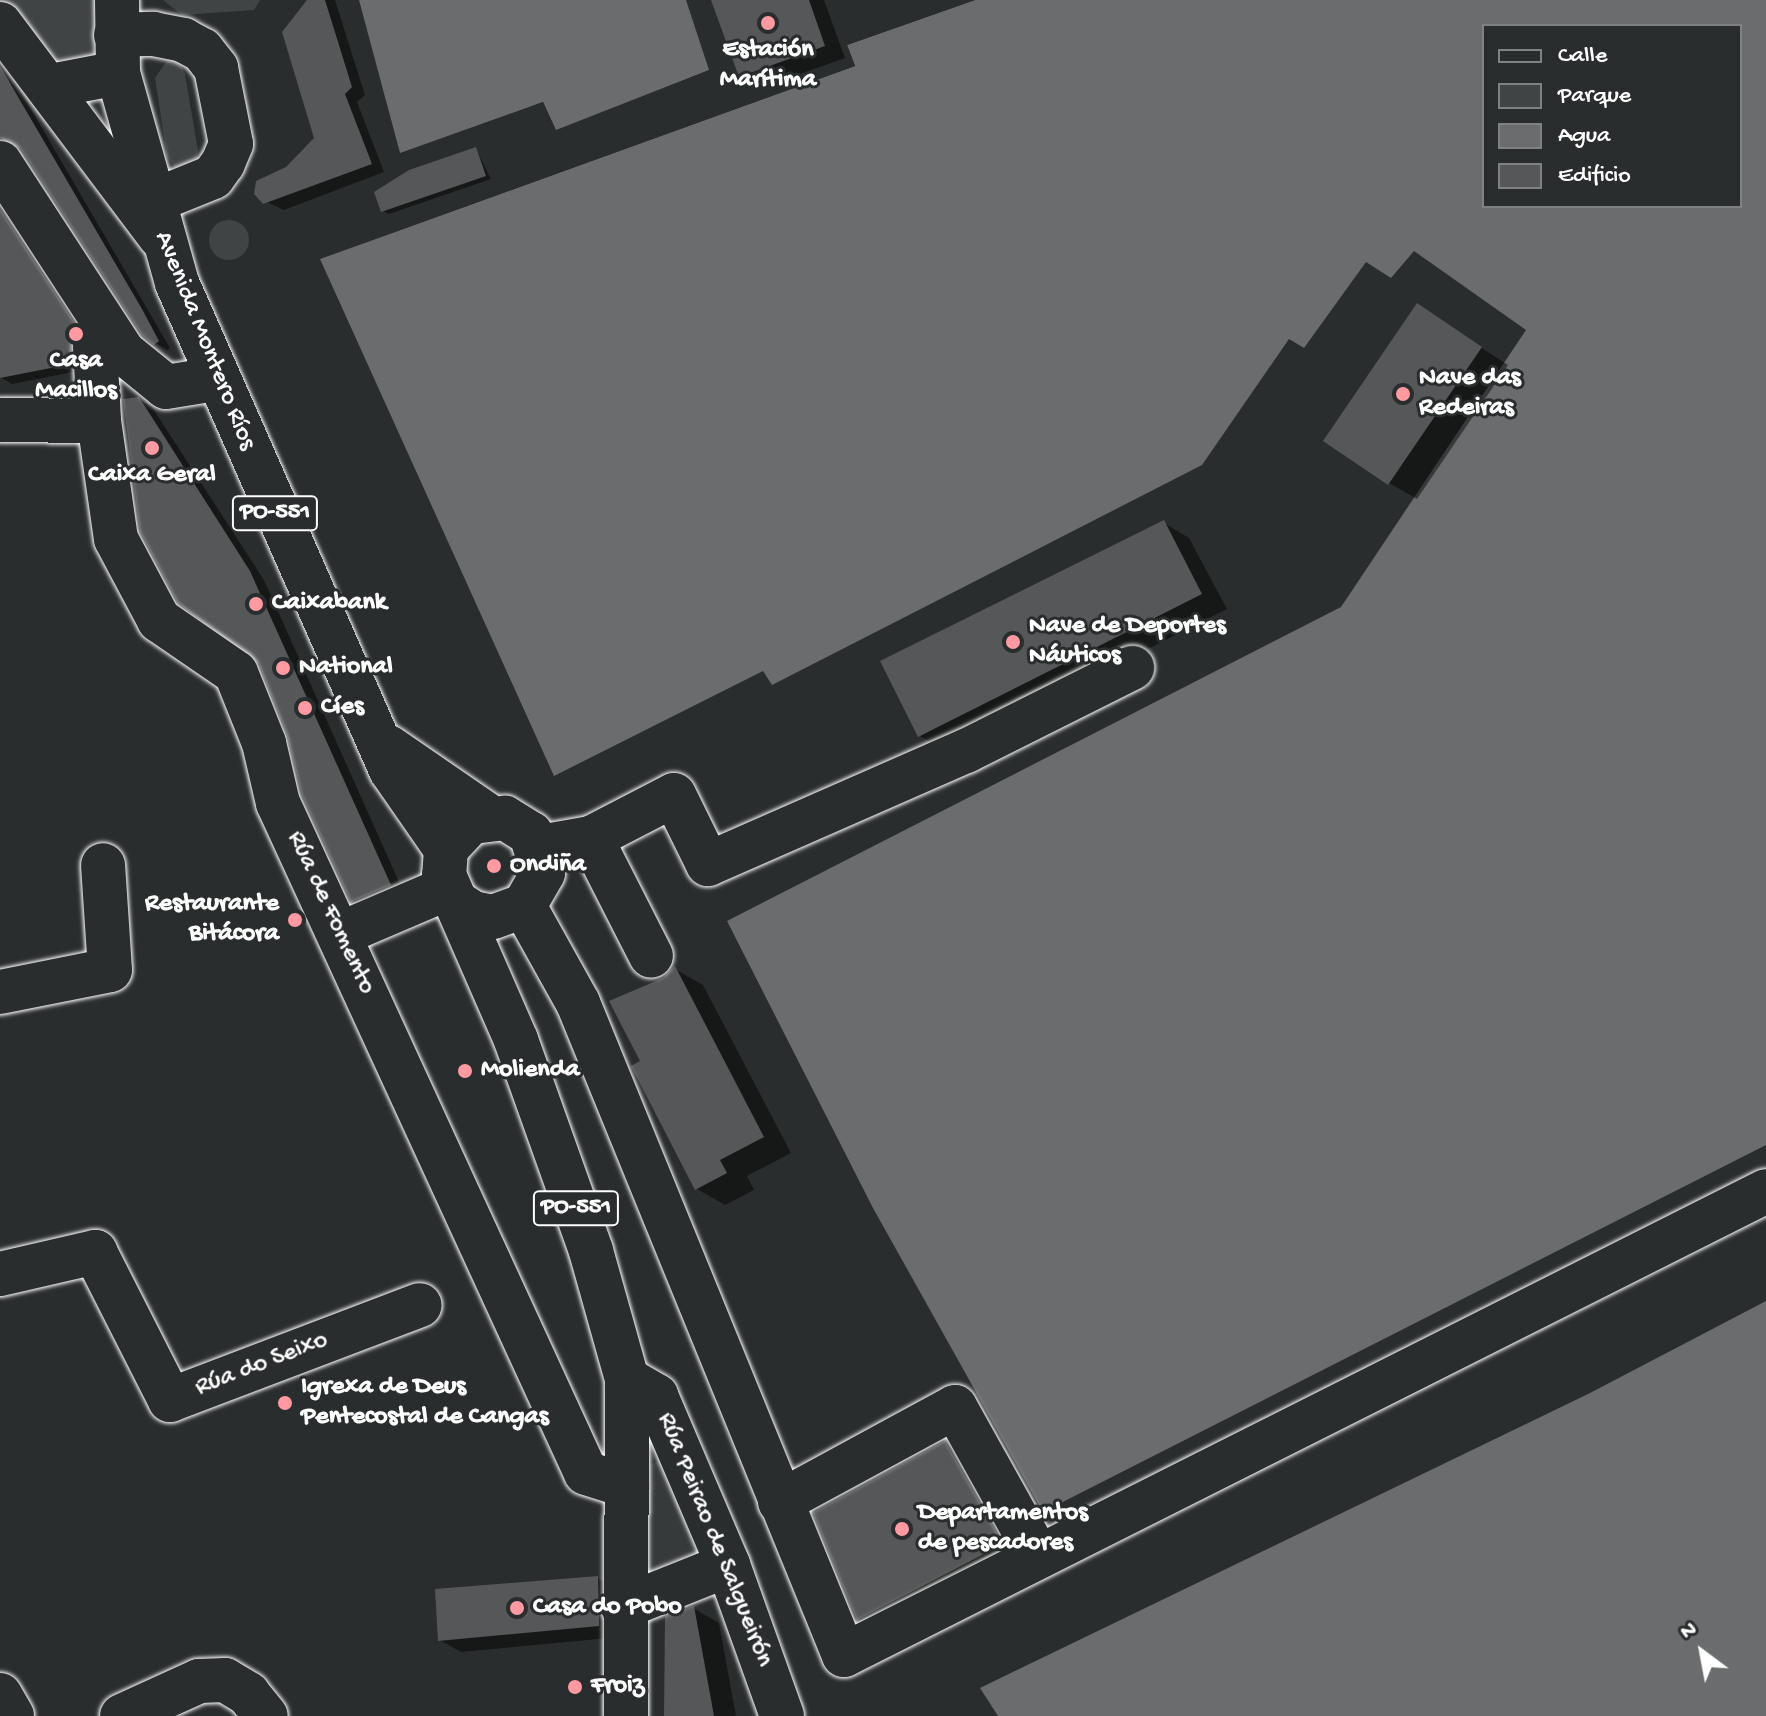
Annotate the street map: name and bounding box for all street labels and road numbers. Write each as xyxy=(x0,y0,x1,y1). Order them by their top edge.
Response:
street label: Avenida Montero Ríos xyxy=(146,227,262,455)
road number: PO-551 xyxy=(231,493,319,533)
street label: Rúa de Fomento xyxy=(279,826,381,1000)
road number: PO-551 xyxy=(532,1188,620,1228)
street label: Rúa do Seixo xyxy=(191,1325,333,1405)
street label: Rúa Peirao de Salgueirón xyxy=(649,1408,779,1672)

